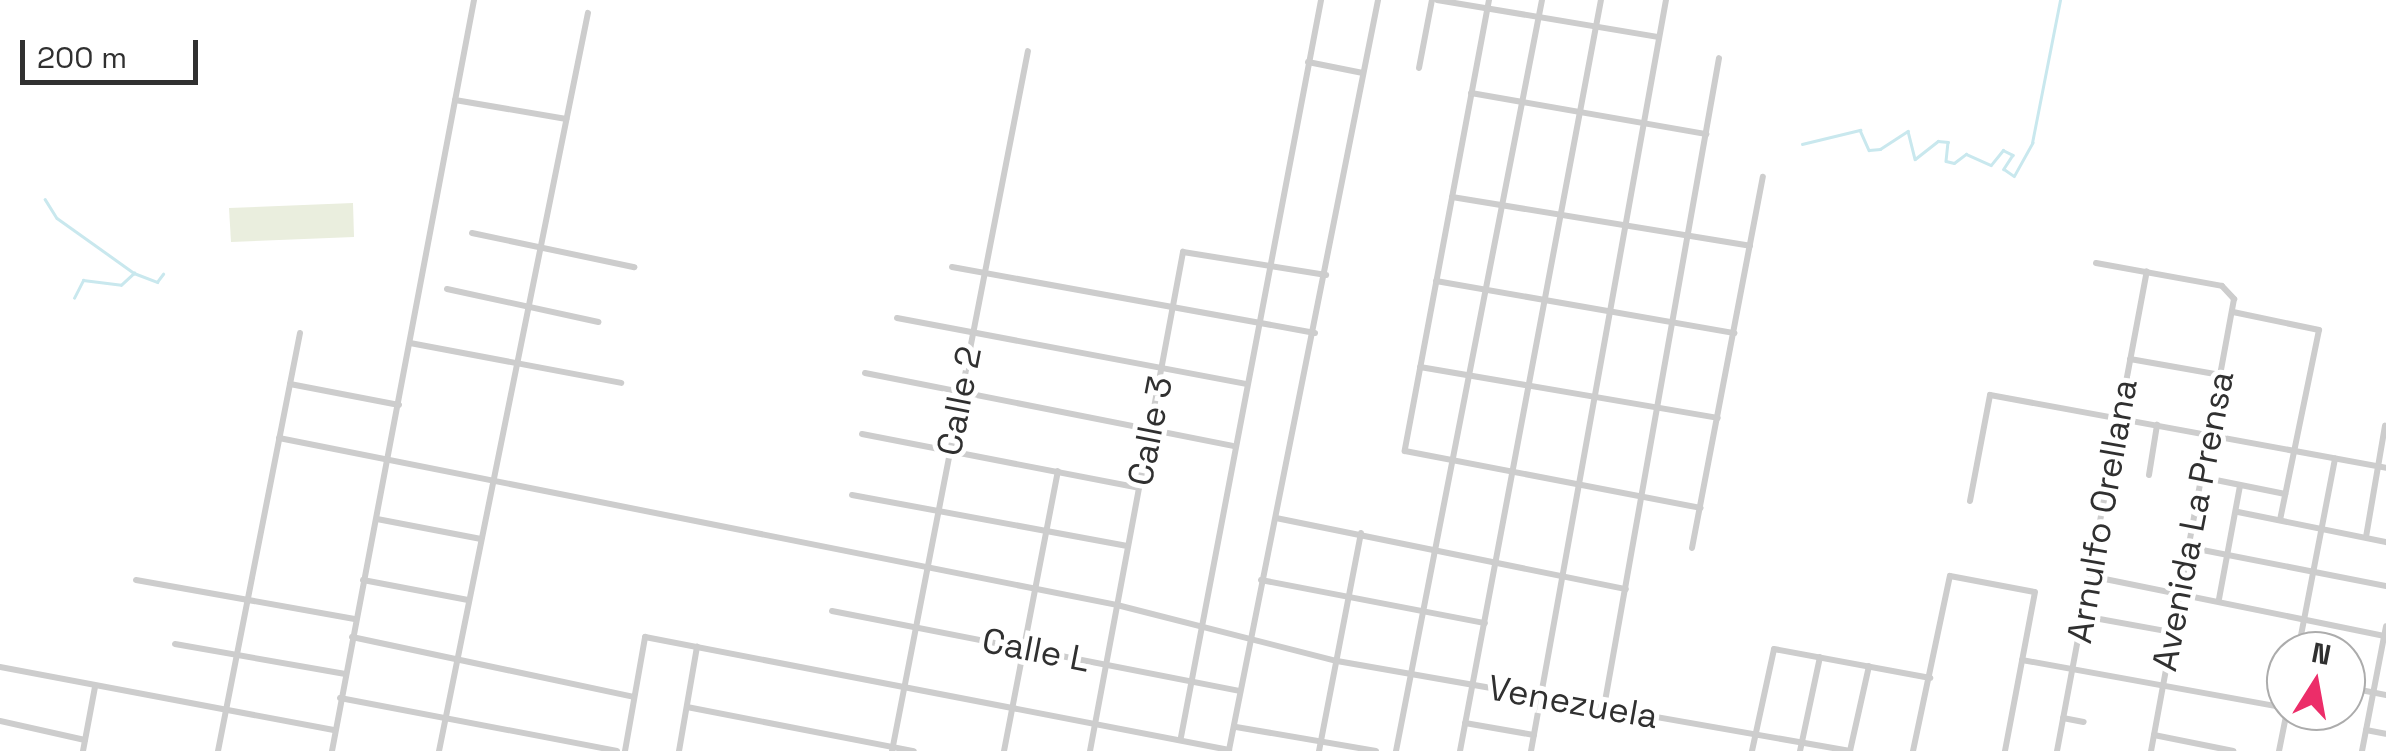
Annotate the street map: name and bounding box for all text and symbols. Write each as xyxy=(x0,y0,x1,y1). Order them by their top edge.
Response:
scale bar xyxy=(25,20,202,82)
text: 200 m xyxy=(37,38,127,77)
street label: Calle 2 xyxy=(928,343,990,459)
street label: Avenida La Prensa xyxy=(2143,368,2243,674)
street label: Calle 3 xyxy=(1119,373,1181,489)
street label: Arnulfo Orellana xyxy=(2058,376,2146,646)
street label: Calle L xyxy=(979,619,1093,681)
north arrow xyxy=(2266,631,2366,731)
text: N xyxy=(2309,634,2334,673)
street label: Venezuela xyxy=(1485,666,1661,738)

